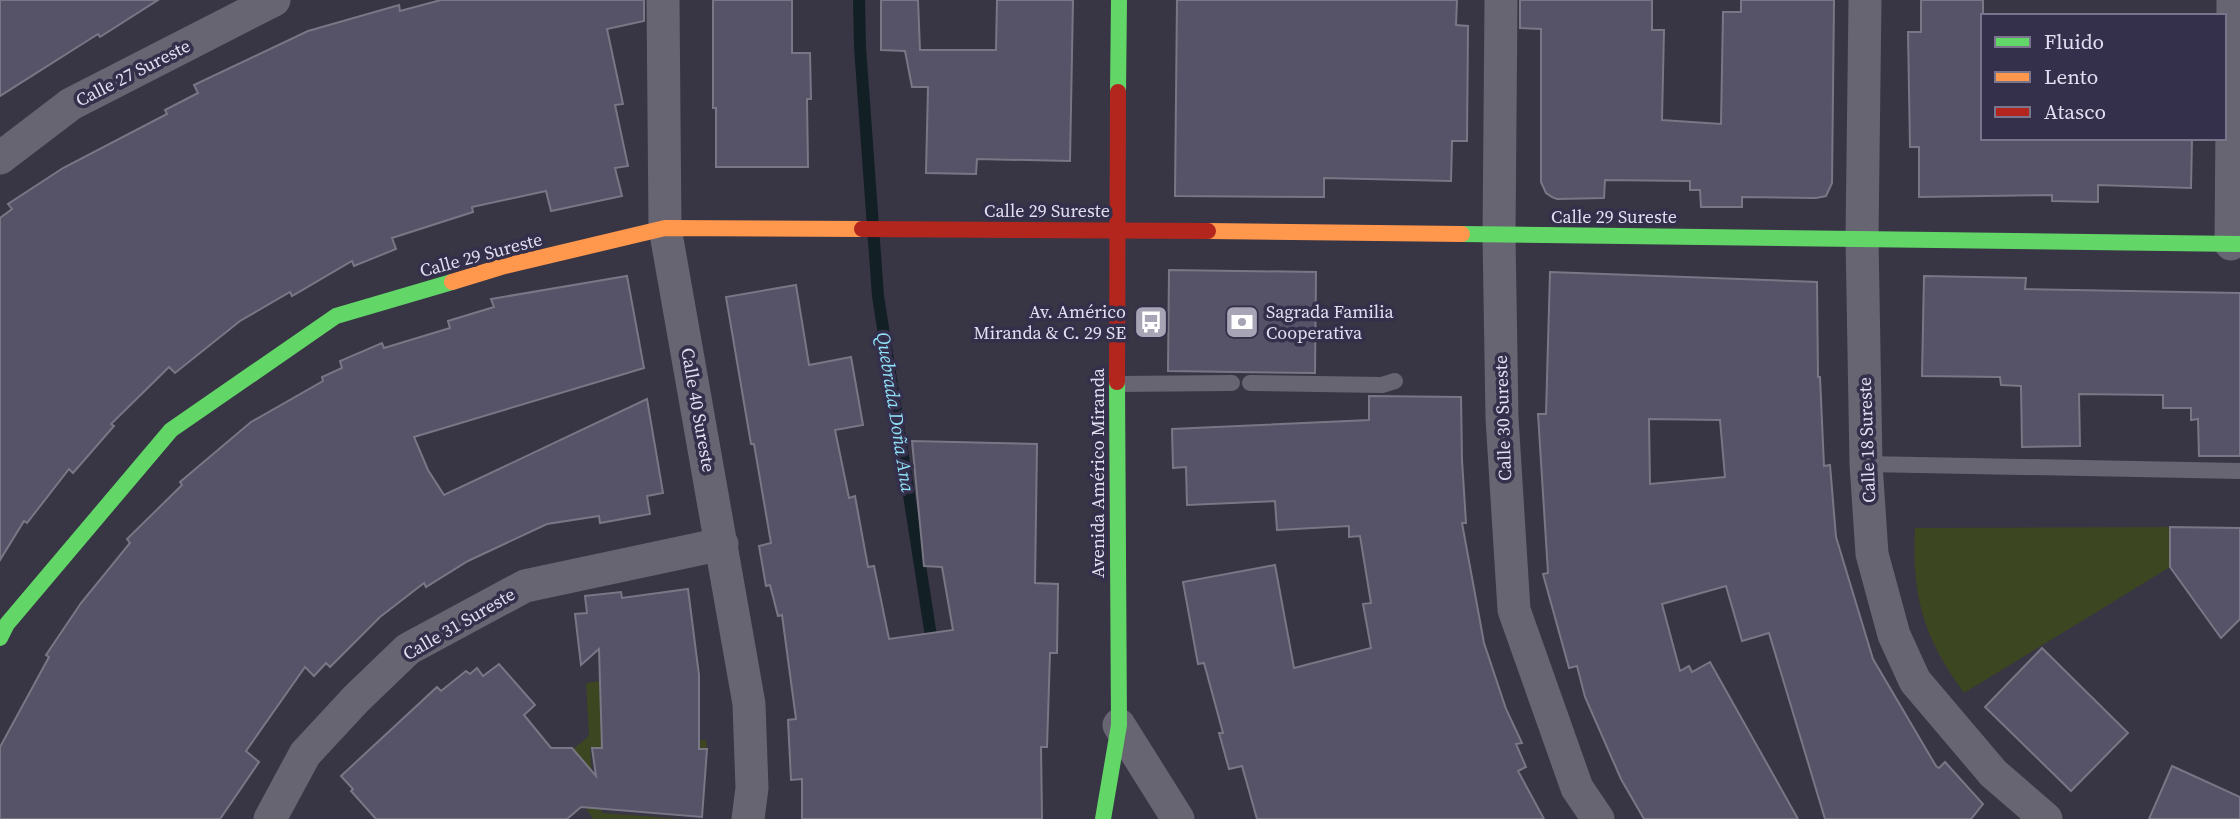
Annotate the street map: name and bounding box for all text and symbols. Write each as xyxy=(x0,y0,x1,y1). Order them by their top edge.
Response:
legend xyxy=(1981,14,2226,140)
text: Fluido xyxy=(2044,27,2104,56)
street label: Calle 27 Sureste xyxy=(71,33,194,112)
text: Lento xyxy=(2044,62,2098,91)
text: Atasco xyxy=(2044,97,2106,126)
street label: Calle 29 Sureste xyxy=(984,198,1110,223)
street label: Calle 29 Sureste xyxy=(1551,204,1677,229)
street label: Calle 29 Sureste xyxy=(417,226,545,283)
place label: Av. Américo Miranda & C. 29 SE xyxy=(973,299,1126,345)
place label: Sagrada Familia Cooperativa xyxy=(1266,299,1395,345)
bus stop icon: Av. Américo Miranda & C. 29 SE xyxy=(1132,303,1170,341)
bank icon: Sagrada Familia Cooperativa xyxy=(1223,303,1261,341)
water label: Quebrada Doña Ana xyxy=(870,330,922,494)
street label: Calle 40 Sureste xyxy=(675,346,722,474)
street label: Calle 30 Sureste xyxy=(1488,355,1517,481)
street label: Avenida Américo Miranda xyxy=(1085,367,1110,578)
street label: Calle 18 Sureste xyxy=(1852,377,1881,503)
street label: Calle 31 Sureste xyxy=(398,581,519,666)

